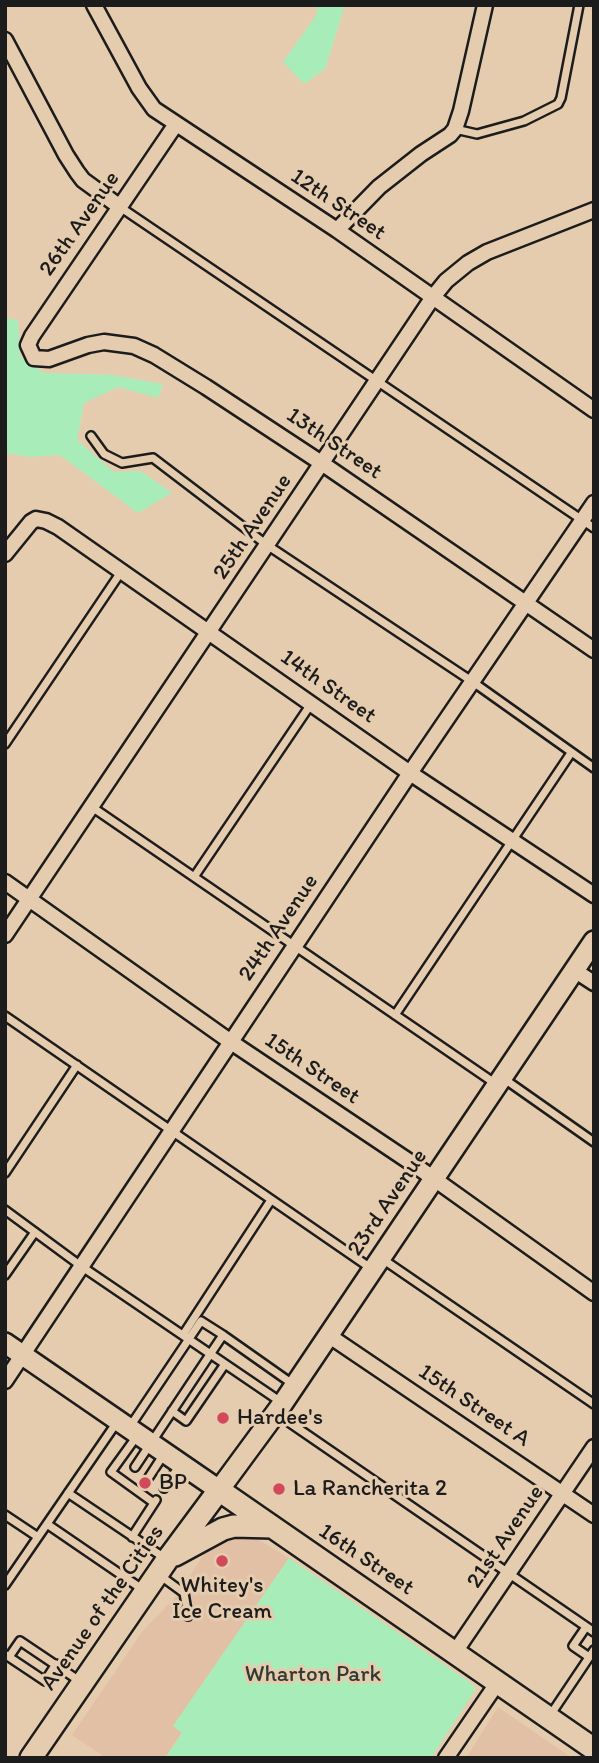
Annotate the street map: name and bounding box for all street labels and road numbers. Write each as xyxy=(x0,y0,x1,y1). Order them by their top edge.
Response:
street label: 12th Street xyxy=(285,163,391,247)
street label: 26th Avenue xyxy=(34,166,126,282)
street label: 13th Street xyxy=(281,402,387,486)
street label: 25th Avenue xyxy=(208,469,298,585)
street label: 14th Street xyxy=(275,644,381,730)
street label: 24th Avenue xyxy=(233,869,325,987)
street label: 15th Street xyxy=(259,1027,365,1111)
street label: 23rd Avenue xyxy=(342,1144,434,1262)
street label: 15th Street A xyxy=(413,1358,535,1454)
street label: 21st Avenue xyxy=(461,1480,551,1594)
street label: 16th Street xyxy=(313,1518,419,1602)
street label: Avenue of the Cities xyxy=(36,1520,170,1696)

